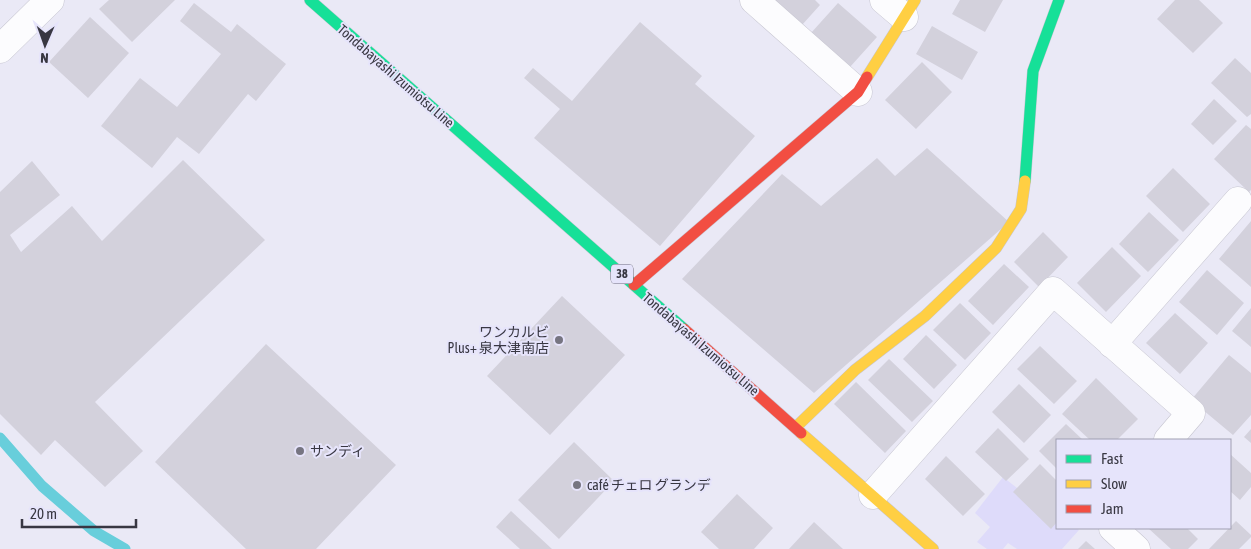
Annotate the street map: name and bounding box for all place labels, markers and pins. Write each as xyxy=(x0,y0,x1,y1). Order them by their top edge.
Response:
place label: ワンカルビ Plus+ 泉大津南店 xyxy=(448,324,549,356)
marker: ワンカルビ Plus+ 泉大津南店 xyxy=(553,334,565,346)
place label: サンディ xyxy=(310,443,365,459)
marker: サンディ xyxy=(294,445,306,457)
place label: café チェロ グランデ xyxy=(587,477,711,493)
marker: café チェロ グランデ xyxy=(571,479,583,491)

